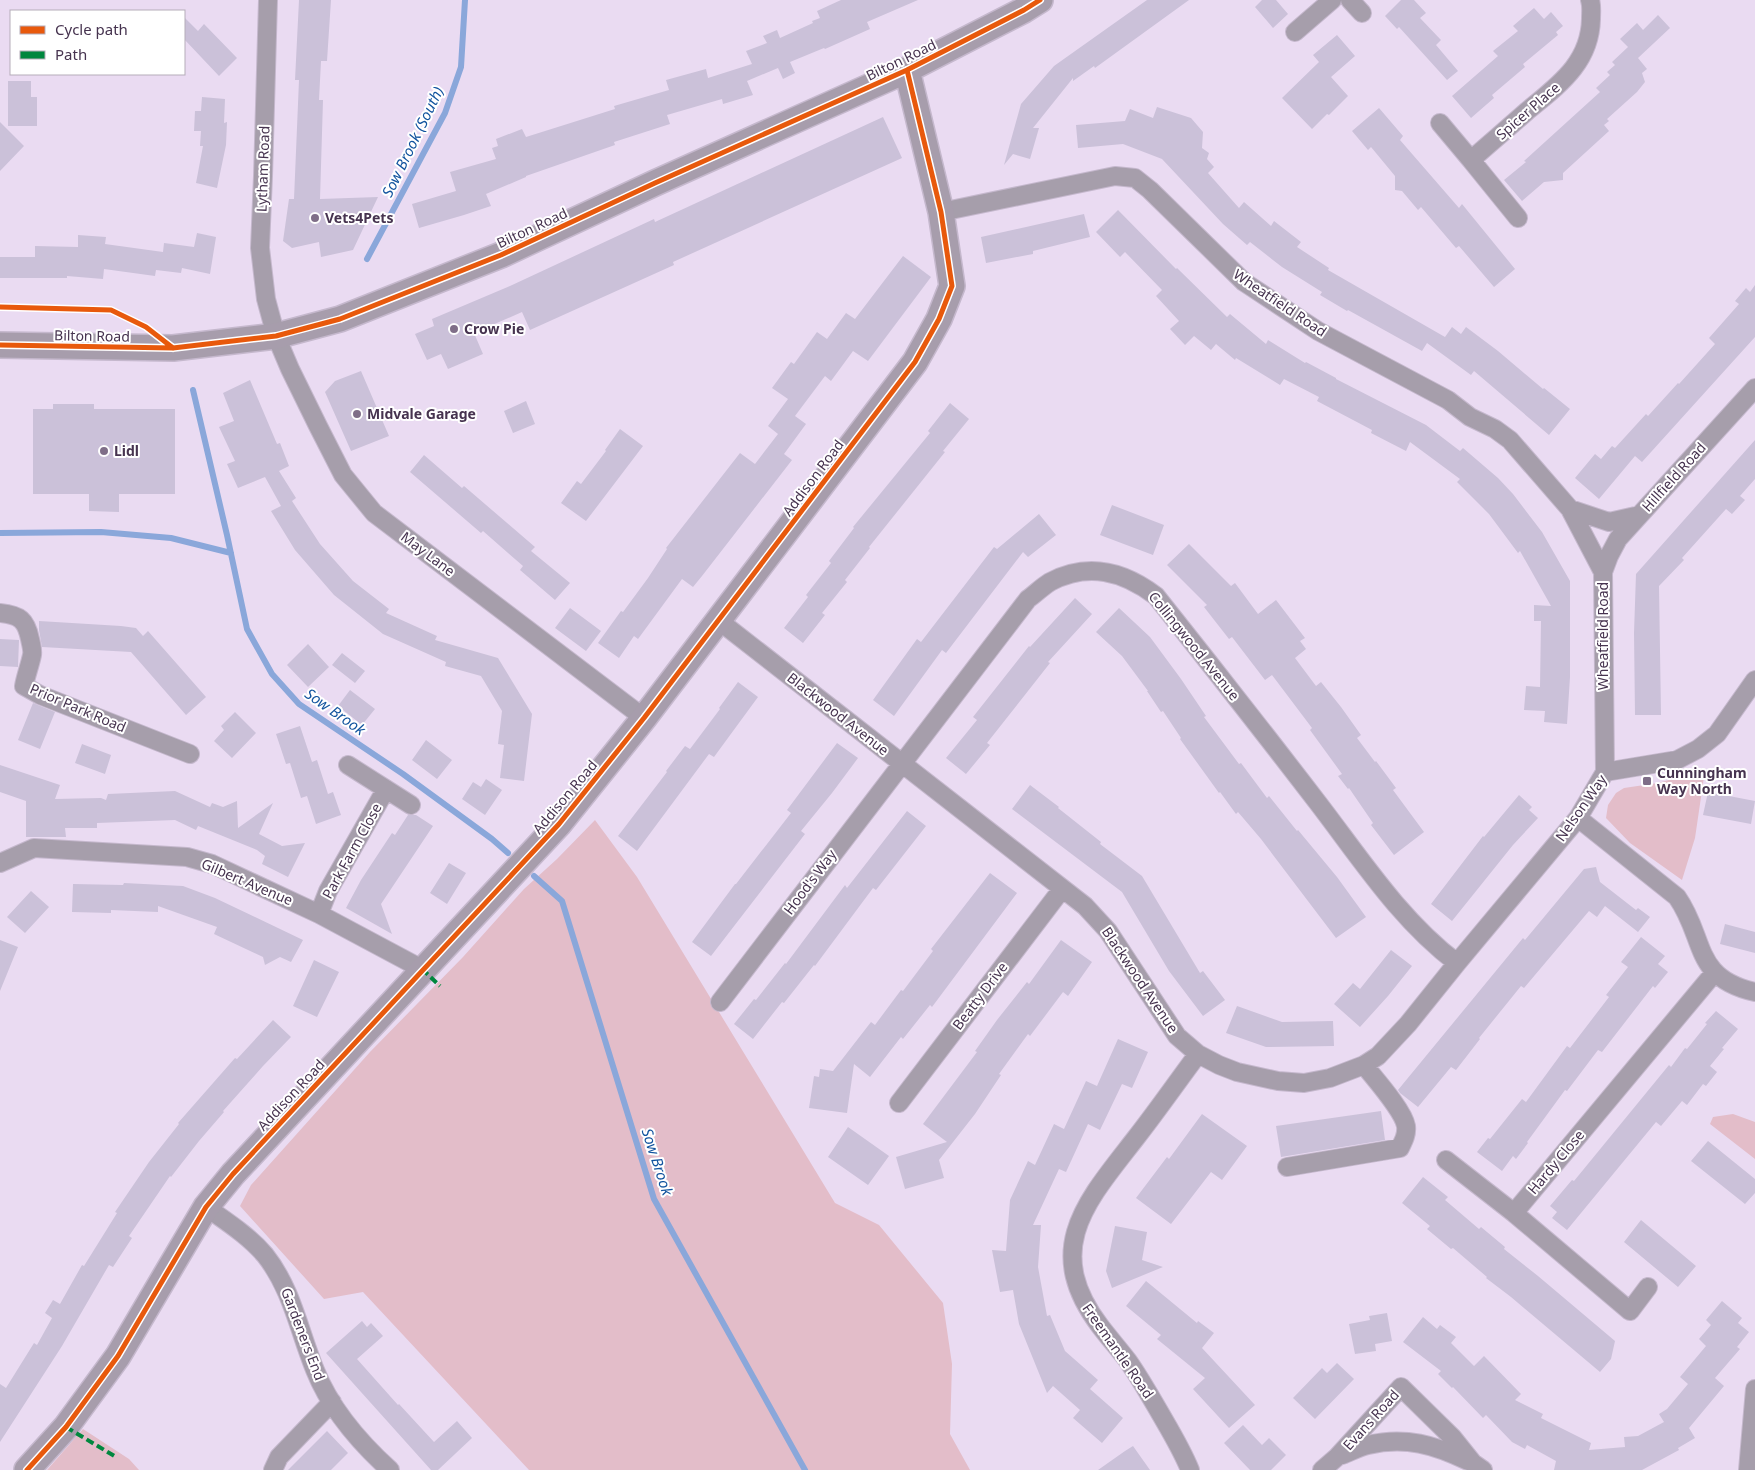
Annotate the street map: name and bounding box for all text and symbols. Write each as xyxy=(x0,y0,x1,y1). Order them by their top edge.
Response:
legend xyxy=(10,10,185,75)
text: Cycle path xyxy=(55,19,128,39)
street label: Bilton Road xyxy=(863,34,939,85)
text: Path xyxy=(55,44,87,64)
street label: Spicer Place xyxy=(1492,78,1564,144)
water label: Sow Brook (South) xyxy=(377,83,447,200)
street label: Lytham Road xyxy=(251,125,274,212)
street label: Bilton Road xyxy=(493,203,570,252)
place label: Vets4Pets xyxy=(325,208,393,227)
marker: Vets4Pets xyxy=(309,212,321,224)
street label: Wheatfield Road xyxy=(1230,264,1330,341)
place label: Crow Pie xyxy=(464,319,524,338)
marker: Crow Pie xyxy=(448,323,460,335)
street label: Bilton Road xyxy=(54,325,130,346)
place label: Midvale Garage xyxy=(367,404,476,423)
marker: Midvale Garage xyxy=(351,408,363,420)
street label: Addison Road xyxy=(778,436,848,520)
street label: Hillfield Road xyxy=(1637,438,1710,515)
place label: Lidl xyxy=(114,441,139,460)
marker: Lidl xyxy=(98,445,110,457)
street label: May Lane xyxy=(397,527,459,580)
street label: Wheatfield Road xyxy=(1593,582,1612,690)
street label: Collingwood Avenue xyxy=(1145,587,1244,704)
street label: Blackwood Avenue xyxy=(784,668,893,759)
street label: Prior Park Road xyxy=(27,679,129,736)
water label: Sow Brook xyxy=(301,683,370,740)
street label: Addison Road xyxy=(528,756,601,838)
place label: Cunningham Way North xyxy=(1657,763,1747,798)
street label: Nelson Way xyxy=(1551,770,1611,845)
marker: Cunningham Way North xyxy=(1641,775,1653,787)
street label: Park Farm Close xyxy=(317,800,386,902)
street label: Hood's Way xyxy=(779,845,841,918)
street label: Gilbert Avenue xyxy=(199,854,296,909)
street label: Blackwood Avenue xyxy=(1098,923,1183,1037)
street label: Beatty Drive xyxy=(948,958,1011,1034)
street label: Addison Road xyxy=(253,1055,329,1134)
street label: Hardy Close xyxy=(1523,1125,1588,1198)
water label: Sow Brook xyxy=(638,1126,678,1198)
street label: Gardeners End xyxy=(277,1285,330,1383)
street label: Freemantle Road xyxy=(1079,1299,1158,1402)
street label: Evans Road xyxy=(1338,1385,1403,1454)

